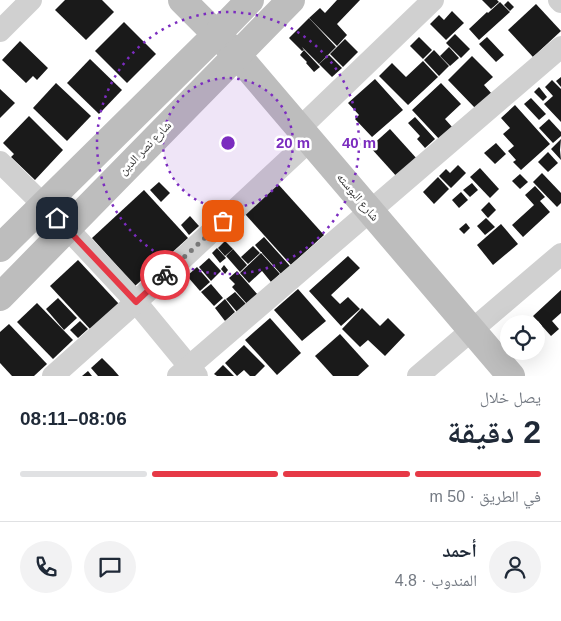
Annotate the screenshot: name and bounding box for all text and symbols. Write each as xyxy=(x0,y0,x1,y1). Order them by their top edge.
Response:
street label: شارع نصر الدين xyxy=(116,118,175,178)
centre of rings xyxy=(219,134,237,152)
text: 20 m xyxy=(276,134,310,151)
text: 40 m xyxy=(342,134,376,151)
street label: شارع البوسته xyxy=(333,170,382,225)
pin xyxy=(36,197,78,239)
pin xyxy=(202,200,244,242)
icon: home xyxy=(43,204,71,232)
icon: bag xyxy=(209,207,237,235)
courier xyxy=(140,250,190,300)
icon: bike xyxy=(151,261,179,289)
map controls xyxy=(500,315,545,360)
button: locate xyxy=(500,315,545,360)
text: يصل خلال xyxy=(480,389,541,406)
text: 08:06–08:11 xyxy=(20,408,127,429)
text: 2 دقيقة xyxy=(447,414,541,450)
text: في الطريق · 50 m xyxy=(430,488,541,505)
text: أحمد xyxy=(442,540,477,561)
button: phone xyxy=(20,541,72,593)
button: chat xyxy=(84,541,136,593)
button: person xyxy=(489,541,541,593)
text: المندوب · 4.8 xyxy=(395,572,477,589)

